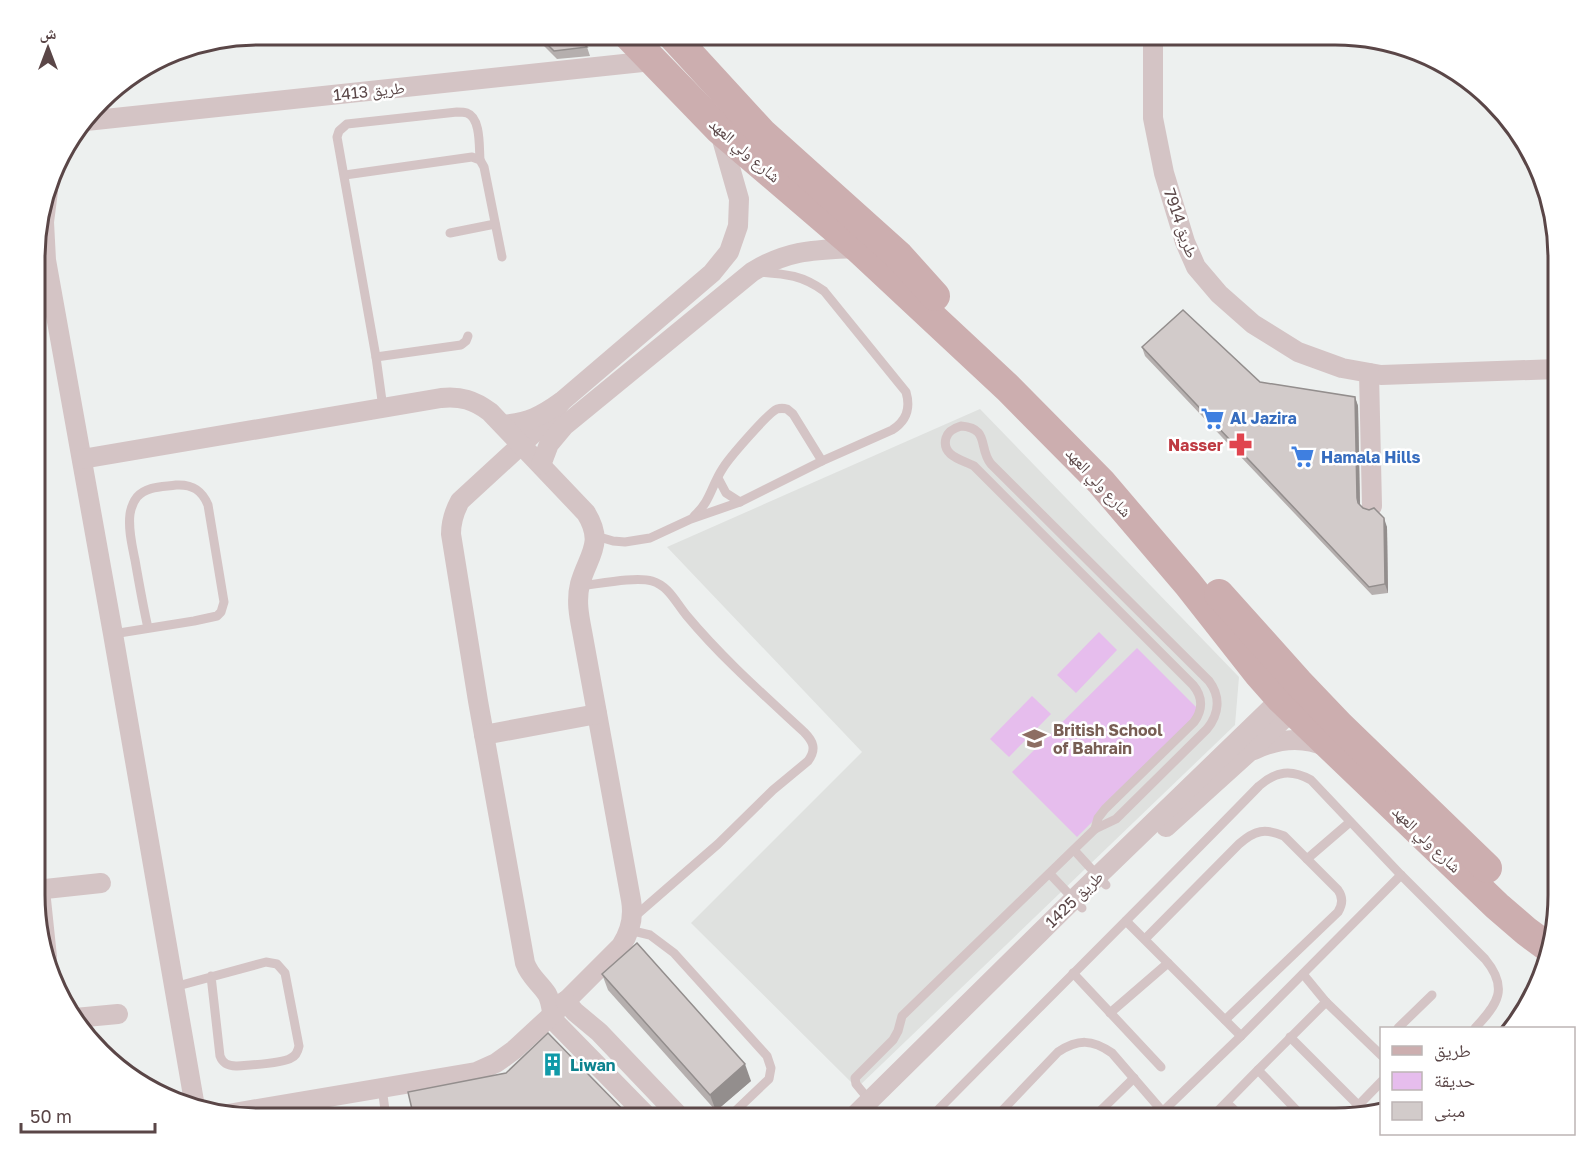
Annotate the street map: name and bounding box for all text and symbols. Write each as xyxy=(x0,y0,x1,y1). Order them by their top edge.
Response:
north arrow xyxy=(18,18,78,78)
text: ش xyxy=(40,23,57,43)
street label: طريق 1413 xyxy=(332,77,406,106)
street label: شارع ولي العهد xyxy=(703,114,785,189)
street label: طريق 7914 xyxy=(1159,185,1202,261)
supermarket icon: Al Jazira xyxy=(1199,405,1225,431)
place label: Al Jazira xyxy=(1230,408,1297,428)
pharmacy icon: Nasser xyxy=(1228,432,1254,458)
place label: Nasser xyxy=(1168,435,1223,455)
street label: شارع ولي العهد xyxy=(1060,443,1136,523)
supermarket icon: Hamala Hills xyxy=(1290,444,1316,470)
place label: Hamala Hills xyxy=(1321,447,1421,467)
place label: British School of Bahrain xyxy=(1053,720,1163,758)
school or university icon: British School of Bahrain xyxy=(1022,726,1048,752)
street label: شارع ولي العهد xyxy=(1386,801,1466,879)
street label: طريق 1425 xyxy=(1041,866,1108,932)
legend xyxy=(1380,1027,1575,1135)
text: طريق xyxy=(1434,1039,1471,1062)
building icon: Liwan xyxy=(539,1052,565,1078)
place label: Liwan xyxy=(570,1055,615,1075)
text: حديقة xyxy=(1434,1069,1475,1091)
scale bar xyxy=(21,1096,154,1134)
text: مبنى xyxy=(1434,1099,1465,1122)
text: 50 m xyxy=(30,1105,72,1127)

